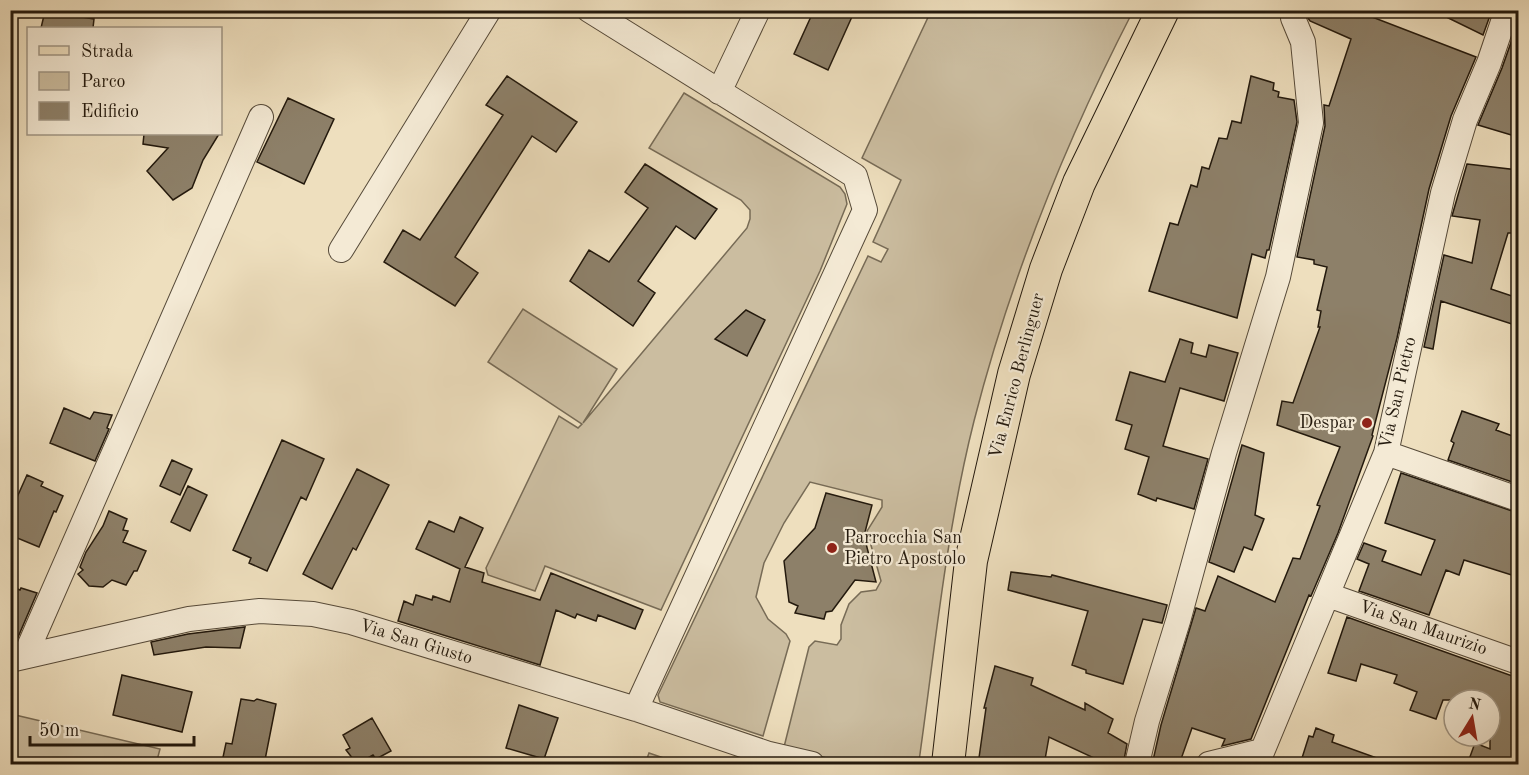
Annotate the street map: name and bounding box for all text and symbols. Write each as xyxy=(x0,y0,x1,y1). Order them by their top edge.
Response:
legend xyxy=(27,27,222,135)
text: Strada xyxy=(81,43,133,61)
text: Parco xyxy=(81,73,126,91)
text: Edificio xyxy=(81,103,139,121)
street label: Via Enrico Berlinguer xyxy=(986,291,1048,461)
street label: Via San Pietro xyxy=(1376,335,1420,451)
place label: Despar xyxy=(1299,414,1356,432)
marker: Despar xyxy=(1360,416,1374,430)
place label: Parrocchia San Pietro Apostolo xyxy=(844,529,966,568)
marker: Parrocchia San Pietro Apostolo xyxy=(825,541,839,555)
street label: Via San Maurizio xyxy=(1357,598,1489,658)
street label: Via San Giusto xyxy=(357,616,475,668)
north arrow xyxy=(1442,688,1502,748)
text: N xyxy=(1467,696,1483,714)
scale bar xyxy=(30,709,194,747)
text: 50 m xyxy=(39,722,79,740)

